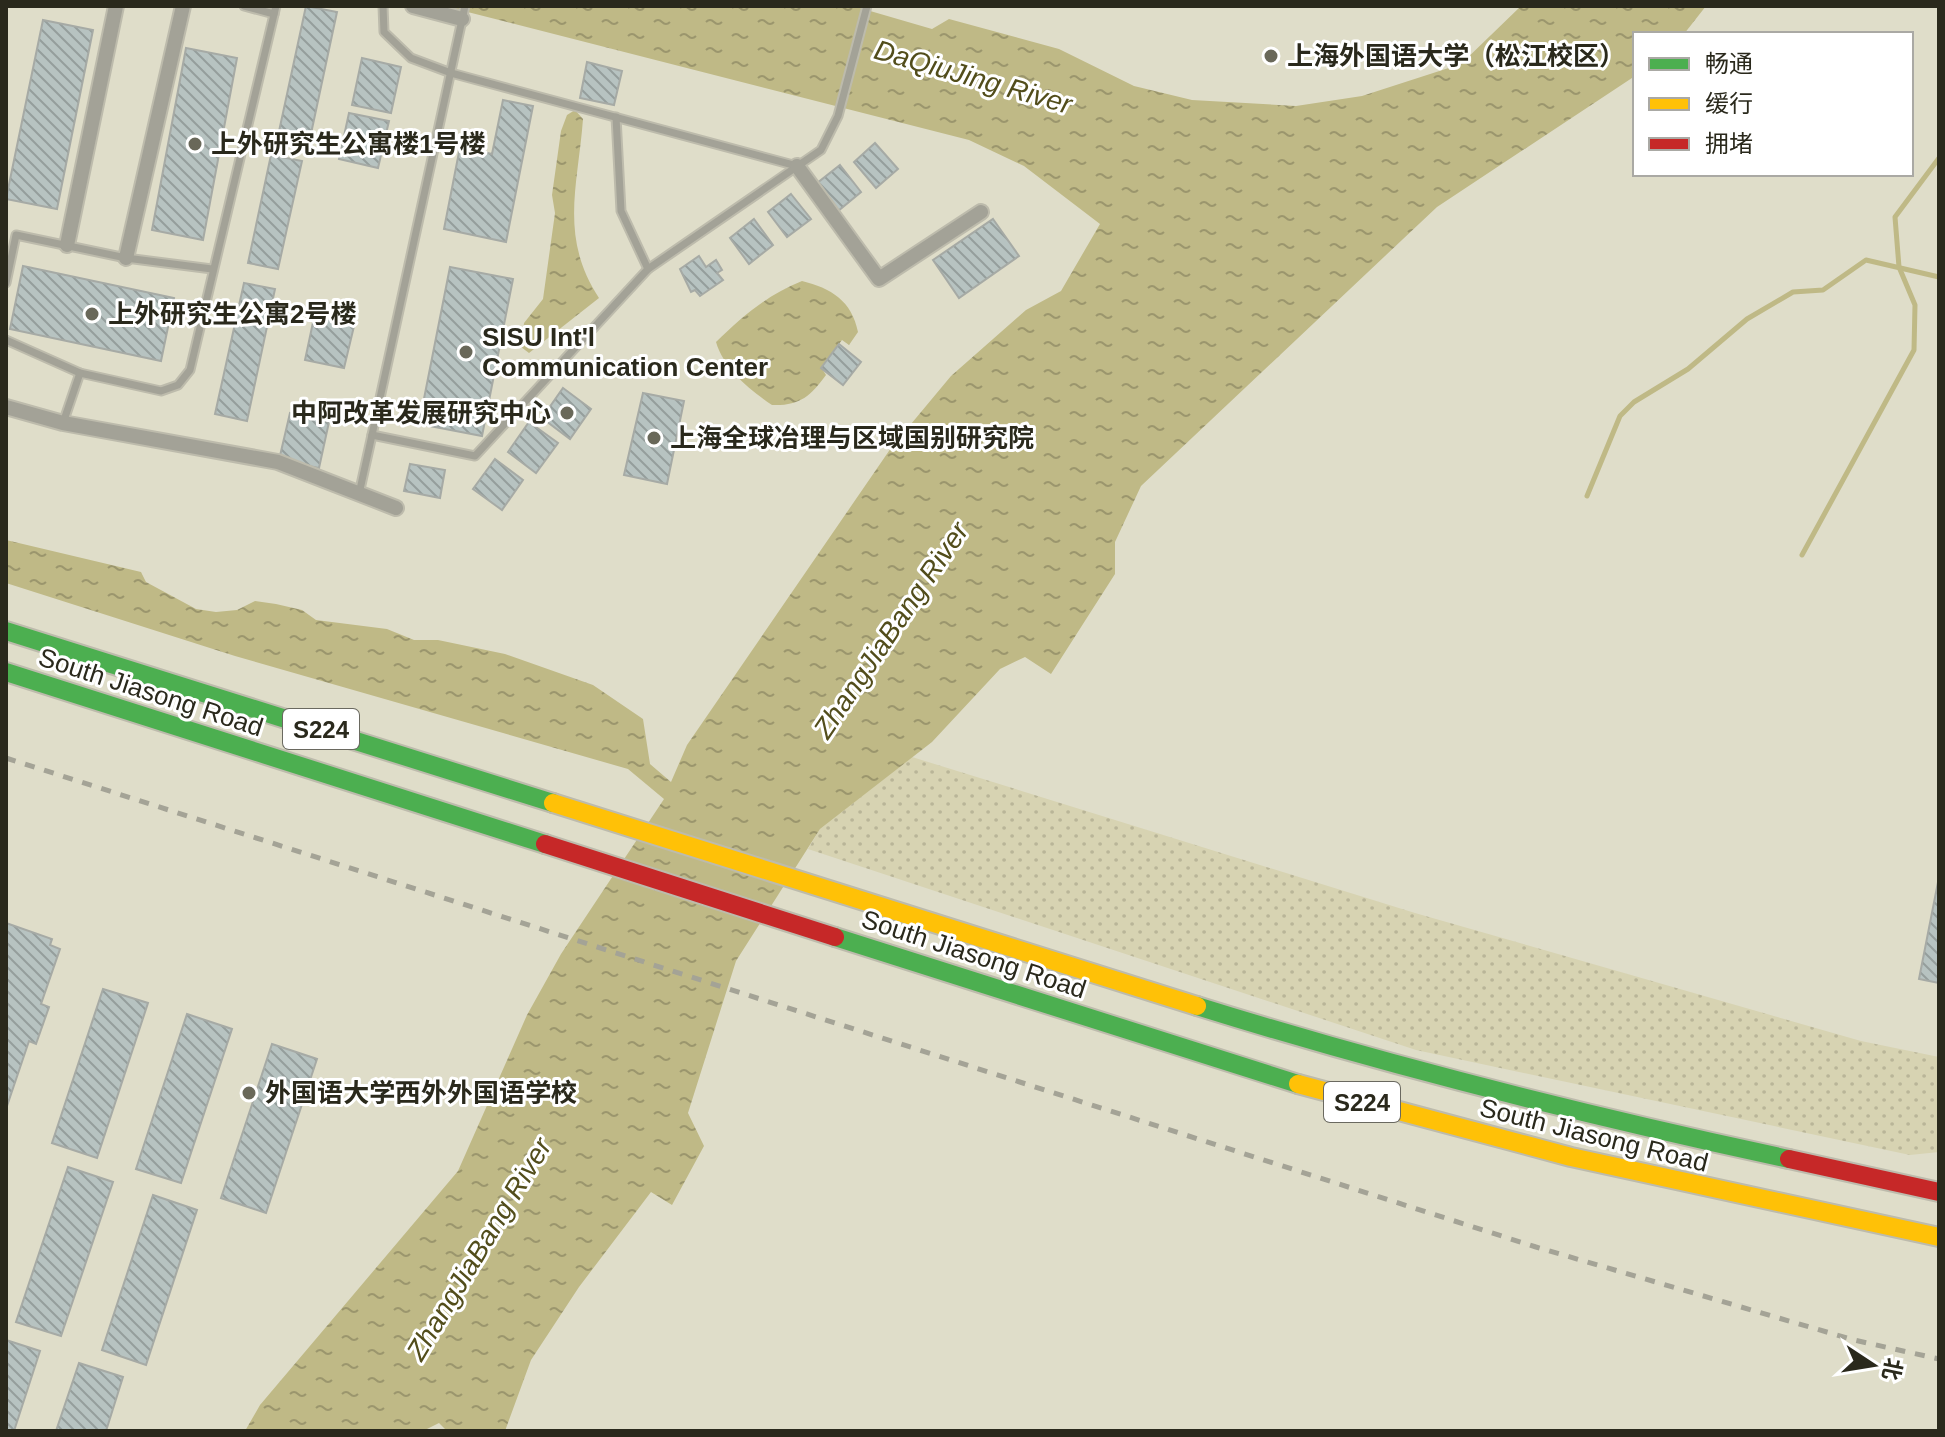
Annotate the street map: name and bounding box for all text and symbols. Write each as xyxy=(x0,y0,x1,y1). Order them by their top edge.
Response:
legend xyxy=(1633,32,1913,176)
water label: DaQiuJing River xyxy=(871,34,1077,120)
place label: 上海外国语大学（松江校区） xyxy=(1287,41,1625,71)
marker: 上海外国语大学（松江校区） xyxy=(1262,47,1280,65)
text: 畅通 xyxy=(1705,50,1753,77)
text: 缓行 xyxy=(1705,90,1753,117)
place label: 上外研究生公寓楼1号楼 xyxy=(211,129,485,159)
text: 拥堵 xyxy=(1705,130,1753,157)
marker: 上外研究生公寓楼1号楼 xyxy=(186,135,204,153)
place label: 上外研究生公寓2号楼 xyxy=(108,299,356,329)
marker: 上外研究生公寓2号楼 xyxy=(83,305,101,323)
place label: SISU Int'l Communication Center xyxy=(482,322,768,382)
marker: SISU Int'l Communication Center xyxy=(457,343,475,361)
place label: 中阿改革发展研究中心 xyxy=(291,398,551,428)
marker: 中阿改革发展研究中心 xyxy=(558,404,576,422)
place label: 上海全球冶理与区域国别研究院 xyxy=(670,423,1034,453)
marker: 上海全球冶理与区域国别研究院 xyxy=(645,429,663,447)
water label: ZhangJiaBang River xyxy=(807,515,976,745)
street label: South Jiasong Road xyxy=(35,642,267,742)
road number: S224 xyxy=(283,709,359,749)
street label: South Jiasong Road xyxy=(858,904,1090,1004)
place label: 外国语大学西外外国语学校 xyxy=(265,1078,577,1108)
road number: S224 xyxy=(1324,1082,1400,1122)
marker: 外国语大学西外外国语学校 xyxy=(240,1084,258,1102)
street label: South Jiasong Road xyxy=(1477,1092,1711,1178)
water label: ZhangJiaBang River xyxy=(400,1131,558,1367)
north arrow xyxy=(1833,1325,1913,1405)
text: 北 xyxy=(1878,1356,1907,1382)

